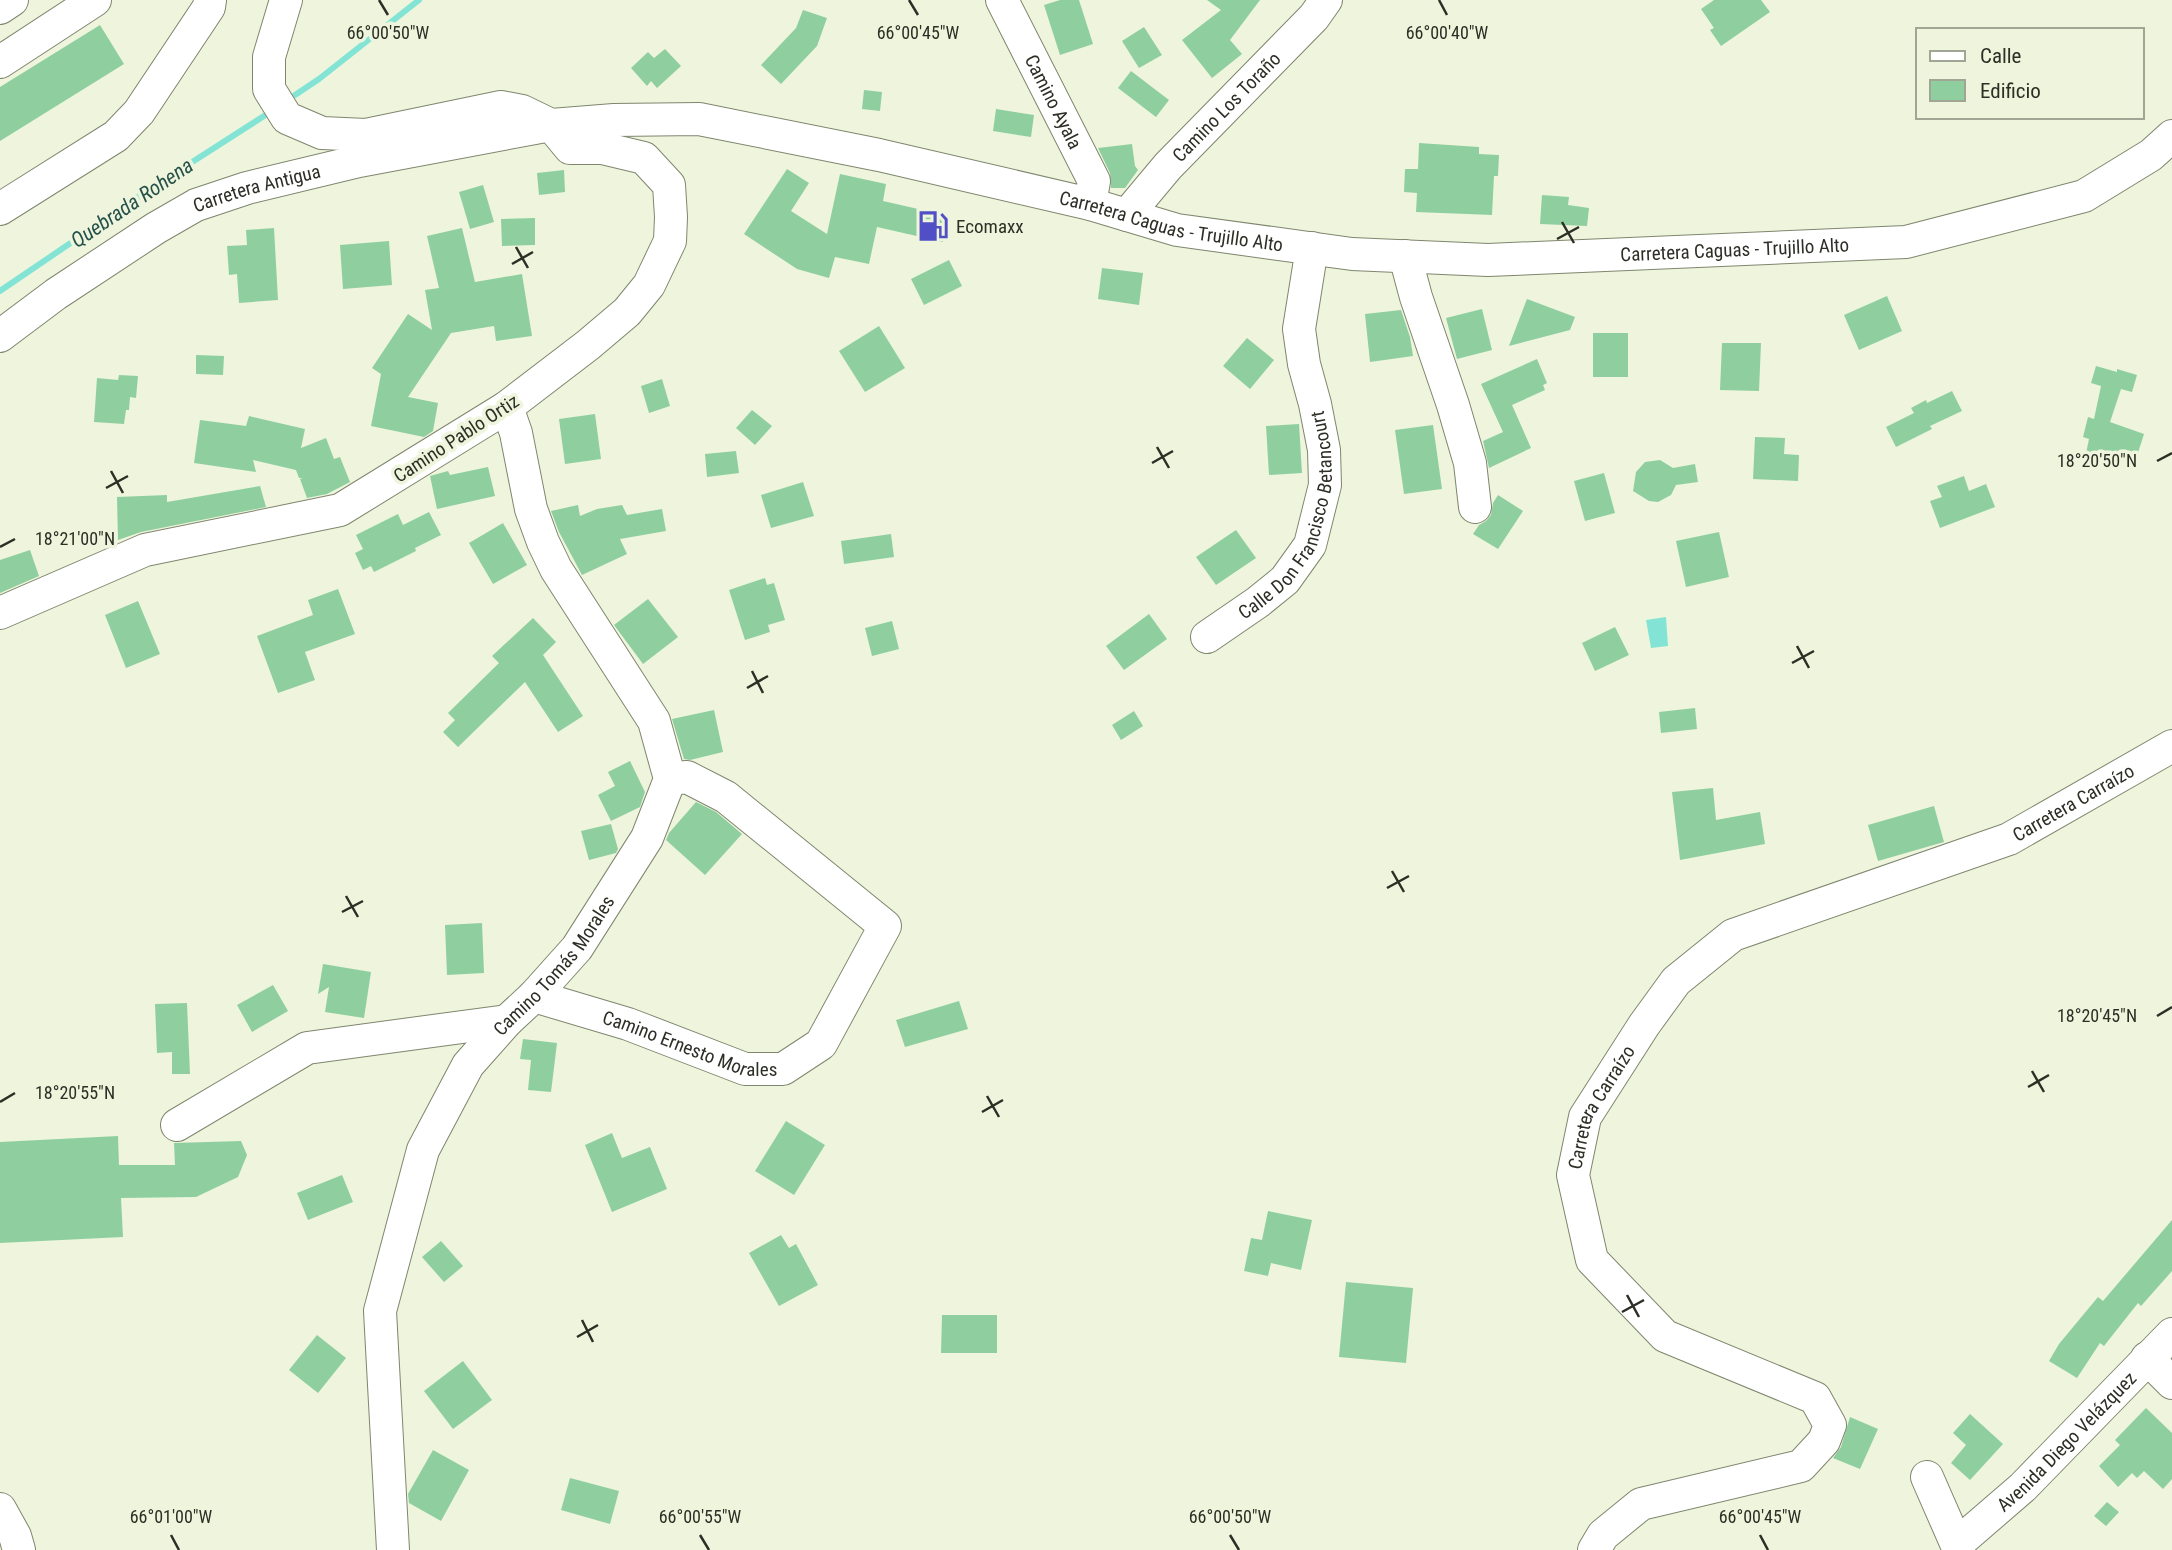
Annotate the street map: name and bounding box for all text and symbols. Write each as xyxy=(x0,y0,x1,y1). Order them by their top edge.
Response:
text: 66°00'50"W xyxy=(347,22,430,43)
text: 66°00'45"W xyxy=(877,22,960,43)
text: 66°00'40"W xyxy=(1406,22,1489,43)
legend xyxy=(1916,28,2144,119)
text: Calle xyxy=(1980,44,2022,68)
street label: Camino Los Toraño xyxy=(1168,47,1285,167)
street label: Camino Ayala xyxy=(1020,51,1087,153)
text: Edificio xyxy=(1980,79,2041,103)
water label: Quebrada Rohena xyxy=(66,153,198,253)
street label: Carretera Antigua xyxy=(190,160,323,217)
street label: Carretera Caguas - Trujillo Alto xyxy=(1057,186,1285,256)
fuel station icon: Ecomaxx xyxy=(916,209,950,243)
place label: Ecomaxx xyxy=(956,215,1024,238)
street label: Carretera Caguas - Trujillo Alto xyxy=(1620,233,1849,266)
street label: Camino Pablo Ortiz xyxy=(389,389,523,487)
street label: Calle Don Francisco Betancourt xyxy=(1234,409,1337,624)
text: 18°20'50"N xyxy=(2057,450,2137,471)
text: 18°21'00"N xyxy=(35,528,115,549)
street label: Carretera Carraízo xyxy=(2009,759,2138,847)
street label: Camino Tomás Morales xyxy=(489,891,619,1040)
text: 18°20'45"N xyxy=(2057,1005,2137,1026)
street label: Camino Ernesto Morales xyxy=(600,1006,777,1081)
street label: Carretera Carraízo xyxy=(1563,1041,1640,1171)
text: 18°20'55"N xyxy=(35,1082,115,1103)
street label: Avenida Diego Velázquez xyxy=(1992,1367,2141,1517)
text: 66°01'00"W xyxy=(130,1506,213,1527)
text: 66°00'55"W xyxy=(659,1506,742,1527)
text: 66°00'50"W xyxy=(1189,1506,1272,1527)
text: 66°00'45"W xyxy=(1719,1506,1802,1527)

